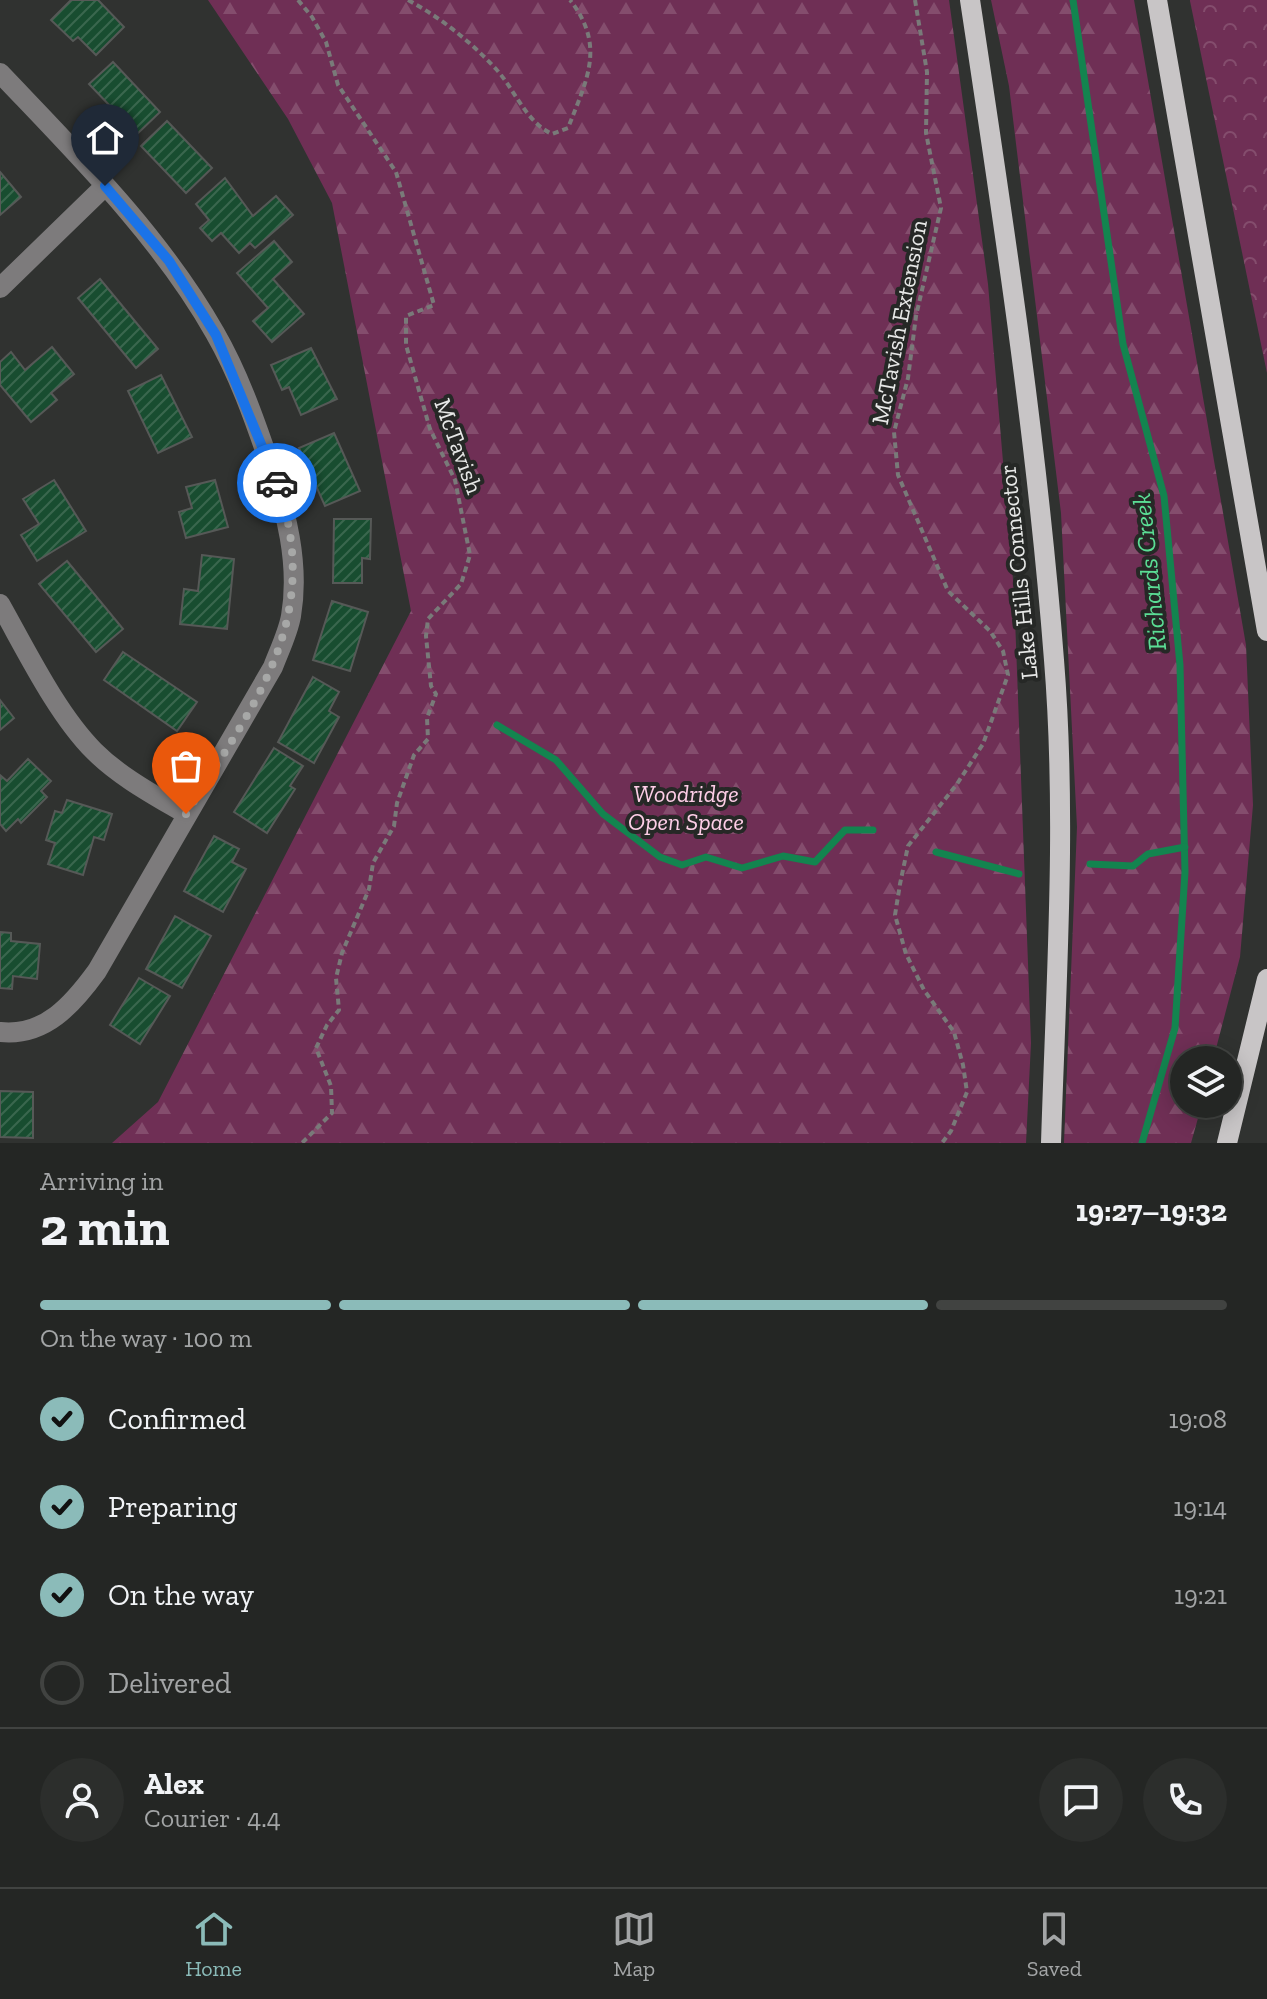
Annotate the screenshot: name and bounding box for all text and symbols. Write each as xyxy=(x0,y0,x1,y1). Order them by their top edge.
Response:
pin xyxy=(71,104,139,186)
icon: home xyxy=(83,116,127,160)
street label: McTavish Extension xyxy=(865,217,933,427)
street label: McTavish xyxy=(428,394,490,498)
courier xyxy=(237,443,317,523)
icon: car xyxy=(255,461,299,505)
street label: Lake Hills Connector xyxy=(992,463,1044,681)
water label: Richards Creek xyxy=(1125,492,1173,652)
pin xyxy=(152,732,220,814)
icon: bag xyxy=(164,744,208,788)
park label: Woodridge Open Space xyxy=(628,779,744,836)
map controls xyxy=(1170,1046,1242,1118)
button: layers xyxy=(1170,1046,1242,1118)
text: Arriving in xyxy=(40,1165,163,1197)
text: 19:27–19:32 xyxy=(1076,1193,1227,1229)
text: 2 min xyxy=(40,1196,170,1258)
text: On the way · 100 m xyxy=(40,1322,252,1354)
icon: check xyxy=(40,1397,84,1441)
text: Confirmed xyxy=(108,1401,246,1437)
text: 19:08 xyxy=(1168,1403,1227,1435)
icon: check xyxy=(40,1485,84,1529)
text: Preparing xyxy=(108,1489,238,1525)
text: 19:14 xyxy=(1173,1491,1227,1523)
icon: check xyxy=(40,1573,84,1617)
text: On the way xyxy=(108,1577,254,1613)
text: 19:21 xyxy=(1174,1579,1227,1611)
text: Delivered xyxy=(108,1665,231,1701)
button: person xyxy=(40,1758,124,1842)
button: chat xyxy=(1039,1758,1123,1842)
button: phone xyxy=(1143,1758,1227,1842)
text: Alex xyxy=(144,1766,204,1802)
text: Courier · 4.4 xyxy=(144,1802,281,1834)
tab: Home xyxy=(185,1907,242,1982)
tab: Map xyxy=(612,1907,656,1982)
tab: Saved xyxy=(1027,1907,1082,1982)

